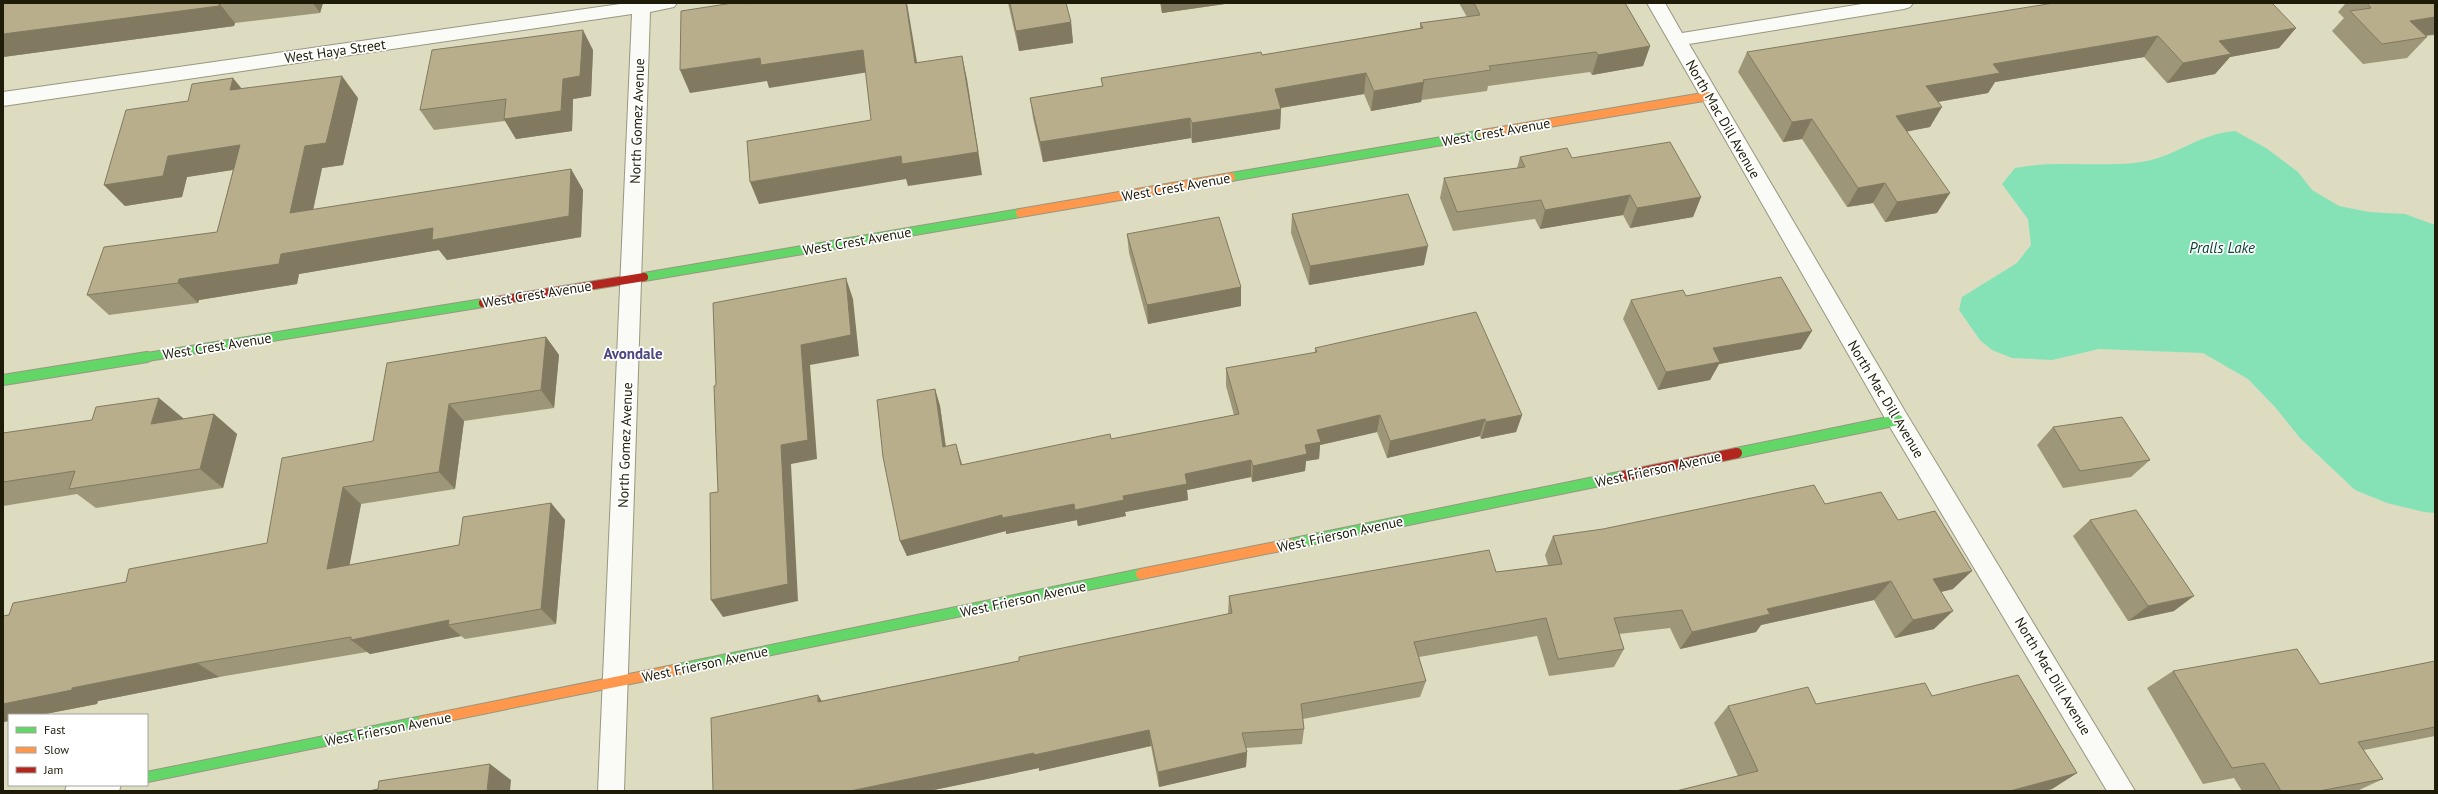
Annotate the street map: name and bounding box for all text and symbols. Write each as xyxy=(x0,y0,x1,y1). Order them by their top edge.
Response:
street label: West Haya Street xyxy=(283,35,387,67)
street label: North Mac Dill Avenue xyxy=(1682,56,1764,182)
street label: North Gomez Avenue xyxy=(626,58,648,184)
street label: West Crest Avenue xyxy=(1440,114,1552,150)
street label: West Crest Avenue xyxy=(1120,169,1232,205)
street label: West Crest Avenue xyxy=(801,223,913,259)
water label: Pralls Lake xyxy=(2189,238,2255,257)
street label: West Crest Avenue xyxy=(481,277,593,311)
street label: West Crest Avenue xyxy=(161,329,273,363)
street label: North Mac Dill Avenue xyxy=(1844,337,1928,461)
district label: Avondale xyxy=(603,344,663,363)
street label: North Gomez Avenue xyxy=(614,382,636,508)
street label: West Frierson Avenue xyxy=(1593,447,1723,491)
street label: West Frierson Avenue xyxy=(1275,512,1405,556)
street label: West Frierson Avenue xyxy=(958,577,1088,621)
street label: North Mac Dill Avenue xyxy=(2011,614,2095,738)
street label: West Frierson Avenue xyxy=(640,642,770,686)
street label: West Frierson Avenue xyxy=(323,708,453,750)
legend xyxy=(8,714,148,786)
text: Fast xyxy=(44,722,65,737)
text: Slow xyxy=(44,742,69,757)
text: Jam xyxy=(43,762,63,777)

